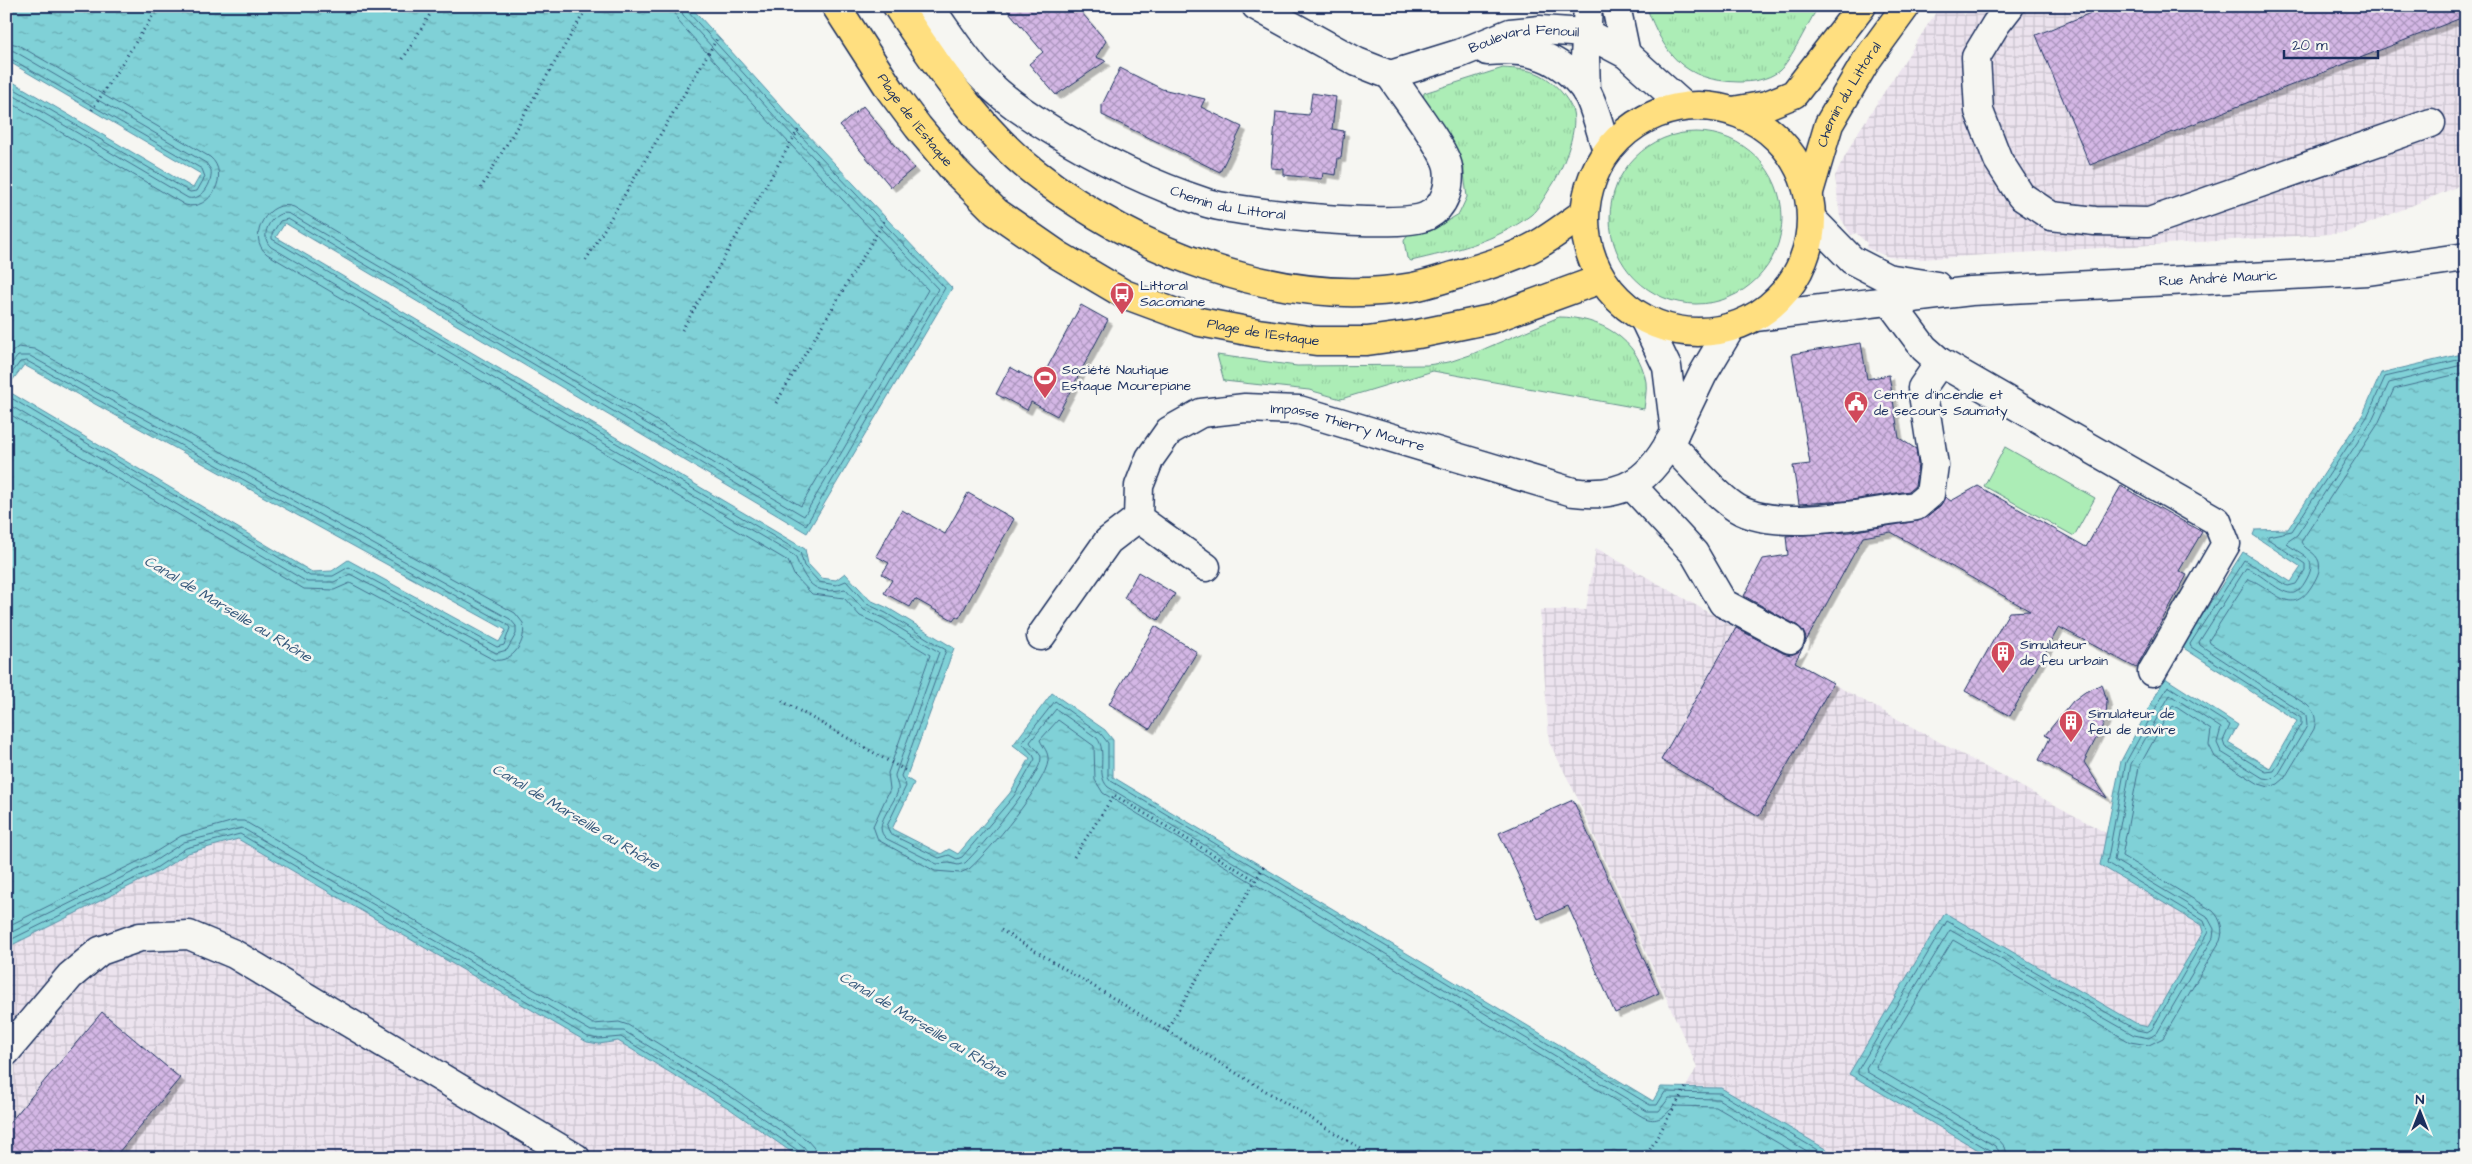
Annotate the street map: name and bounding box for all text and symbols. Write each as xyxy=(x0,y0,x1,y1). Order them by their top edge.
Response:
street label: Boulevard Fenouil xyxy=(1466,20,1580,59)
scale bar xyxy=(2284,28,2378,60)
text: 20 m xyxy=(2292,35,2328,56)
street label: Chemin du Littoral xyxy=(1813,38,1887,150)
street label: Plage de l'Estaque xyxy=(872,70,958,172)
street label: Chemin du Littoral xyxy=(1167,181,1287,225)
street label: Rue André Mauric xyxy=(2158,266,2278,292)
place label: Littoral Sacomane xyxy=(1140,276,1206,312)
bus stop icon: Littoral Sacomane xyxy=(1109,281,1135,315)
street label: Plage de l'Estaque xyxy=(1205,314,1321,351)
place label: Société Nautique Estaque Mourepiane xyxy=(1062,360,1191,396)
sports icon: Société Nautique Estaque Mourepiane xyxy=(1032,365,1058,399)
place label: Centre d’incendie et de secours Saumaty xyxy=(1874,385,2008,421)
public building icon: Centre d’incendie et de secours Saumaty xyxy=(1843,390,1869,424)
street label: Impasse Thierry Mourre xyxy=(1270,399,1427,457)
water label: Canal de Marseille au Rhône xyxy=(140,551,316,668)
place label: Simulateur de feu urbain xyxy=(2020,635,2108,671)
building icon: Simulateur de feu urbain xyxy=(1990,640,2016,674)
place label: Simulateur de feu de navire xyxy=(2088,704,2176,740)
building icon: Simulateur de feu de navire xyxy=(2058,709,2084,743)
water label: Canal de Marseille au Rhône xyxy=(488,759,664,876)
water label: Canal de Marseille au Rhône xyxy=(835,967,1011,1084)
north arrow xyxy=(2394,1086,2444,1136)
text: N xyxy=(2416,1090,2425,1110)

